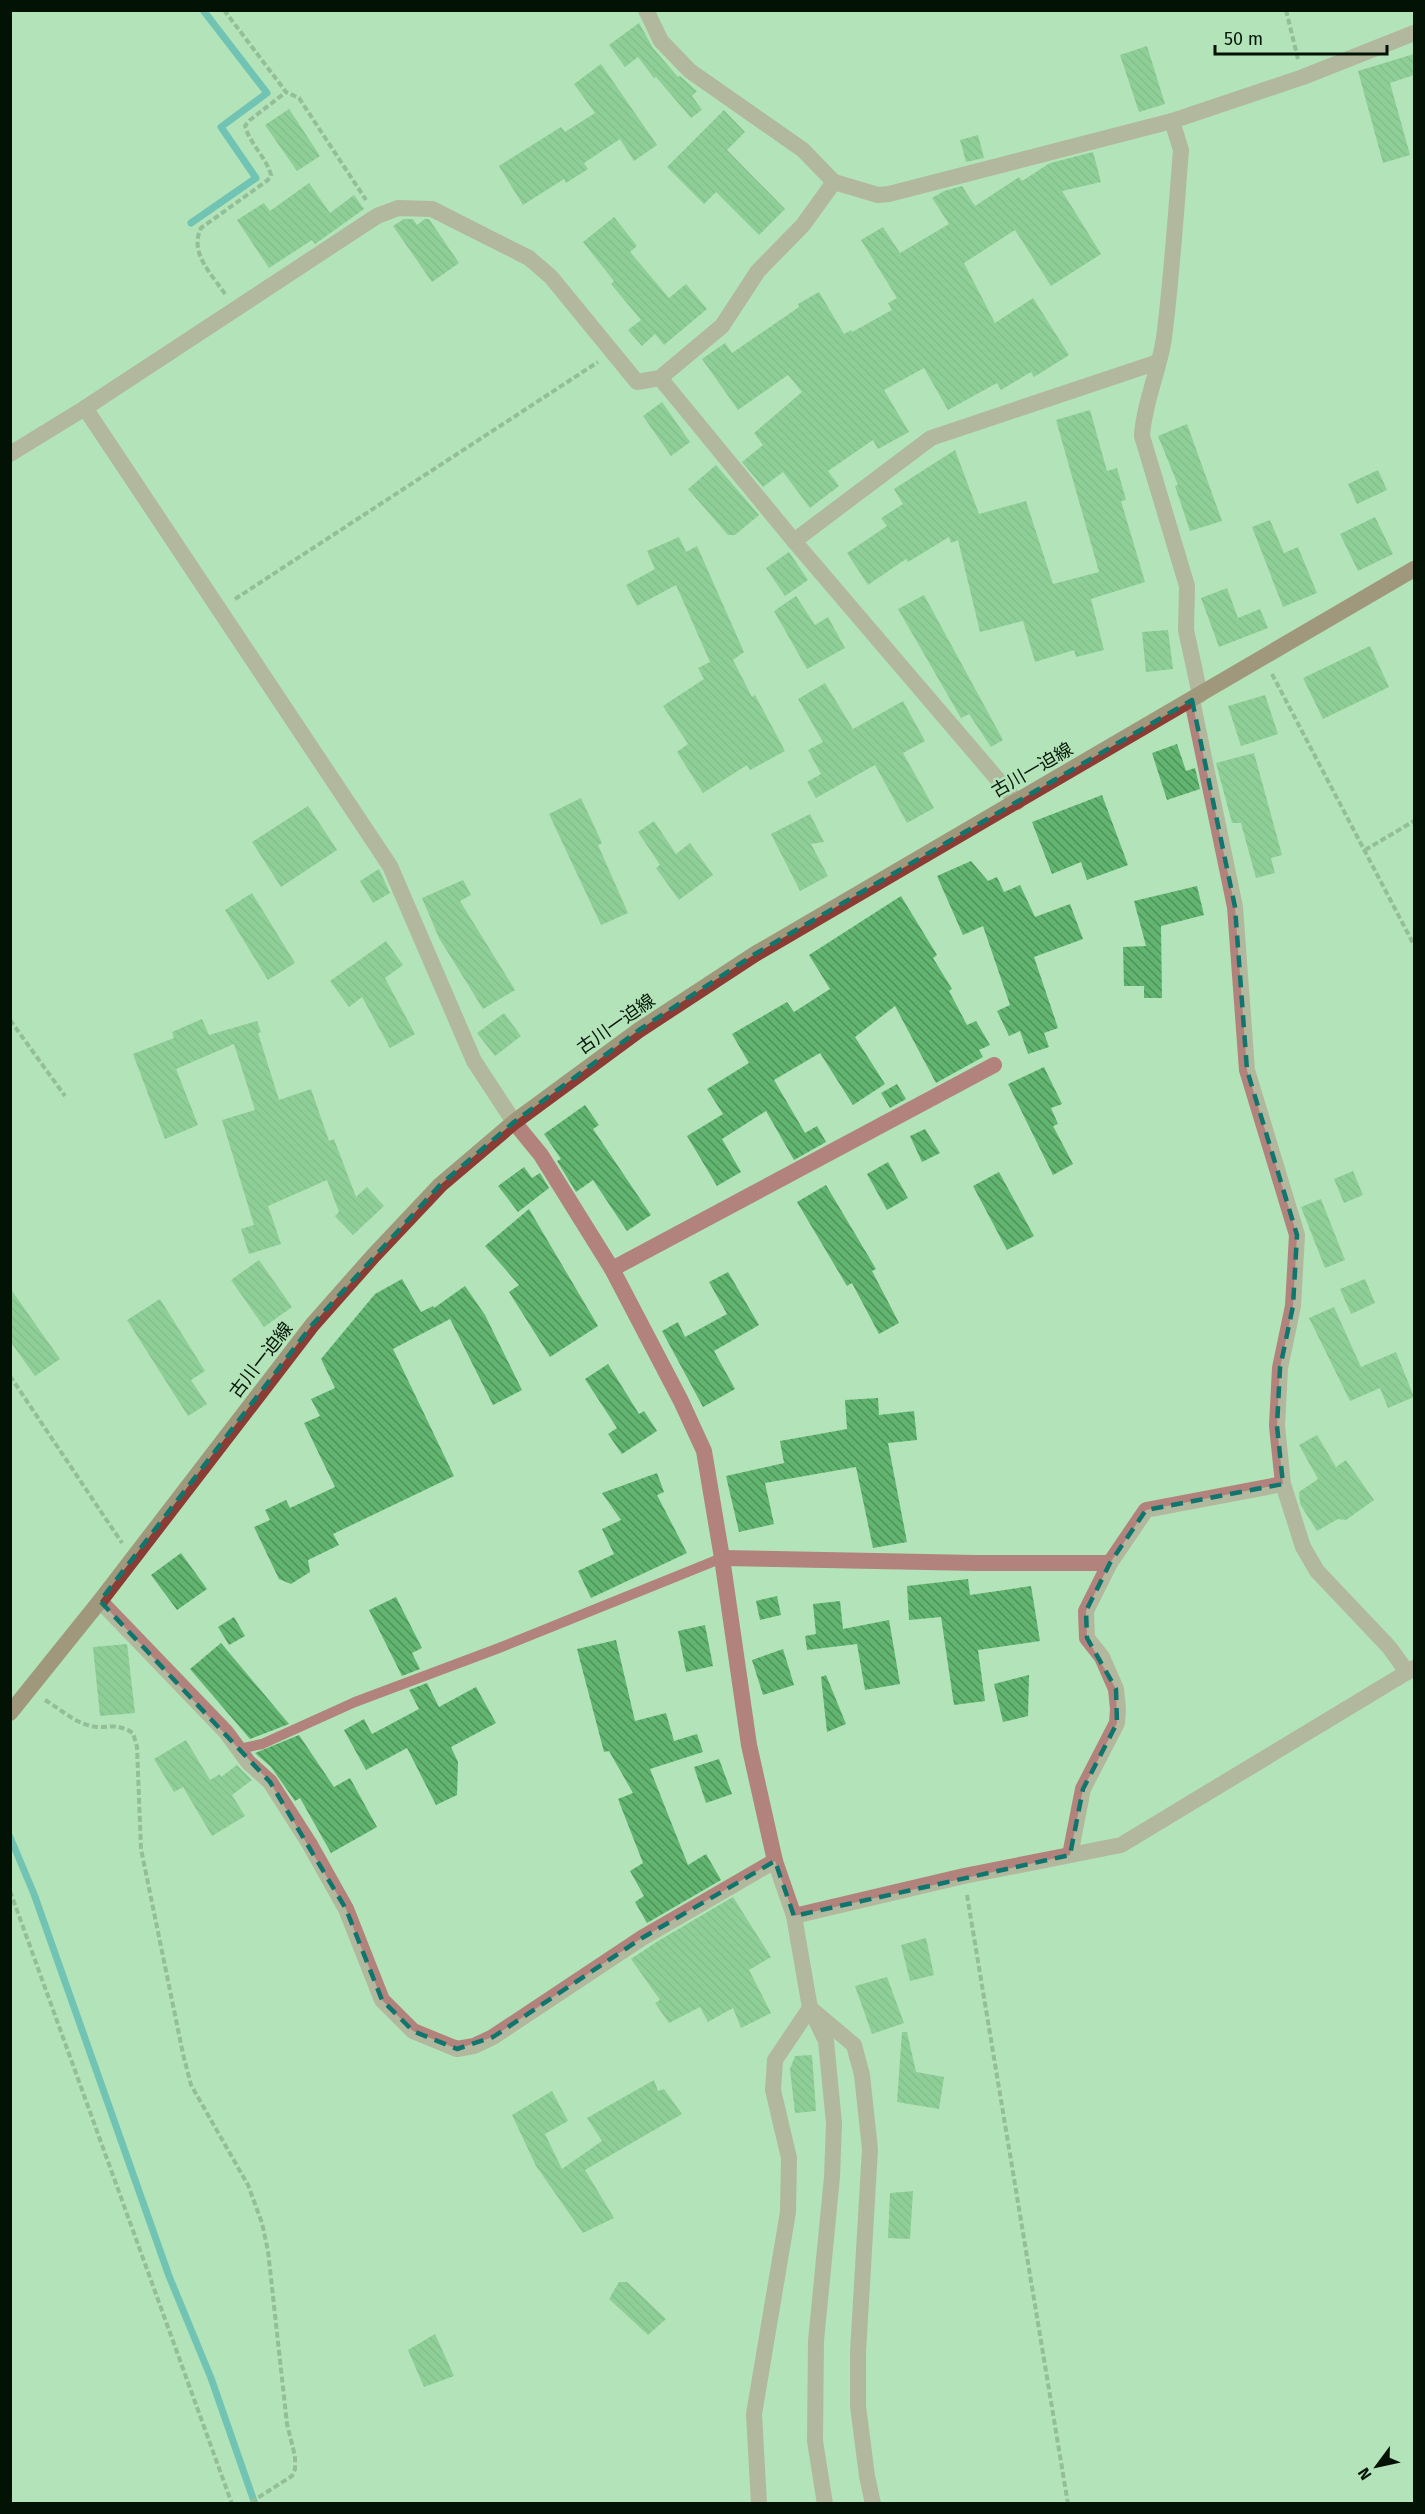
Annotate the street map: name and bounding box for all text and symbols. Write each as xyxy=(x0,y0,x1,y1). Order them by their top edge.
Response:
scale bar xyxy=(1215,18,1388,56)
text: 50 m xyxy=(1224,28,1263,50)
street label: 古川一迫線 xyxy=(988,738,1076,802)
street label: 古川一迫線 xyxy=(573,989,659,1059)
street label: 古川一迫線 xyxy=(225,1318,297,1402)
north arrow xyxy=(1347,2436,1407,2496)
text: N xyxy=(1354,2464,1376,2484)

